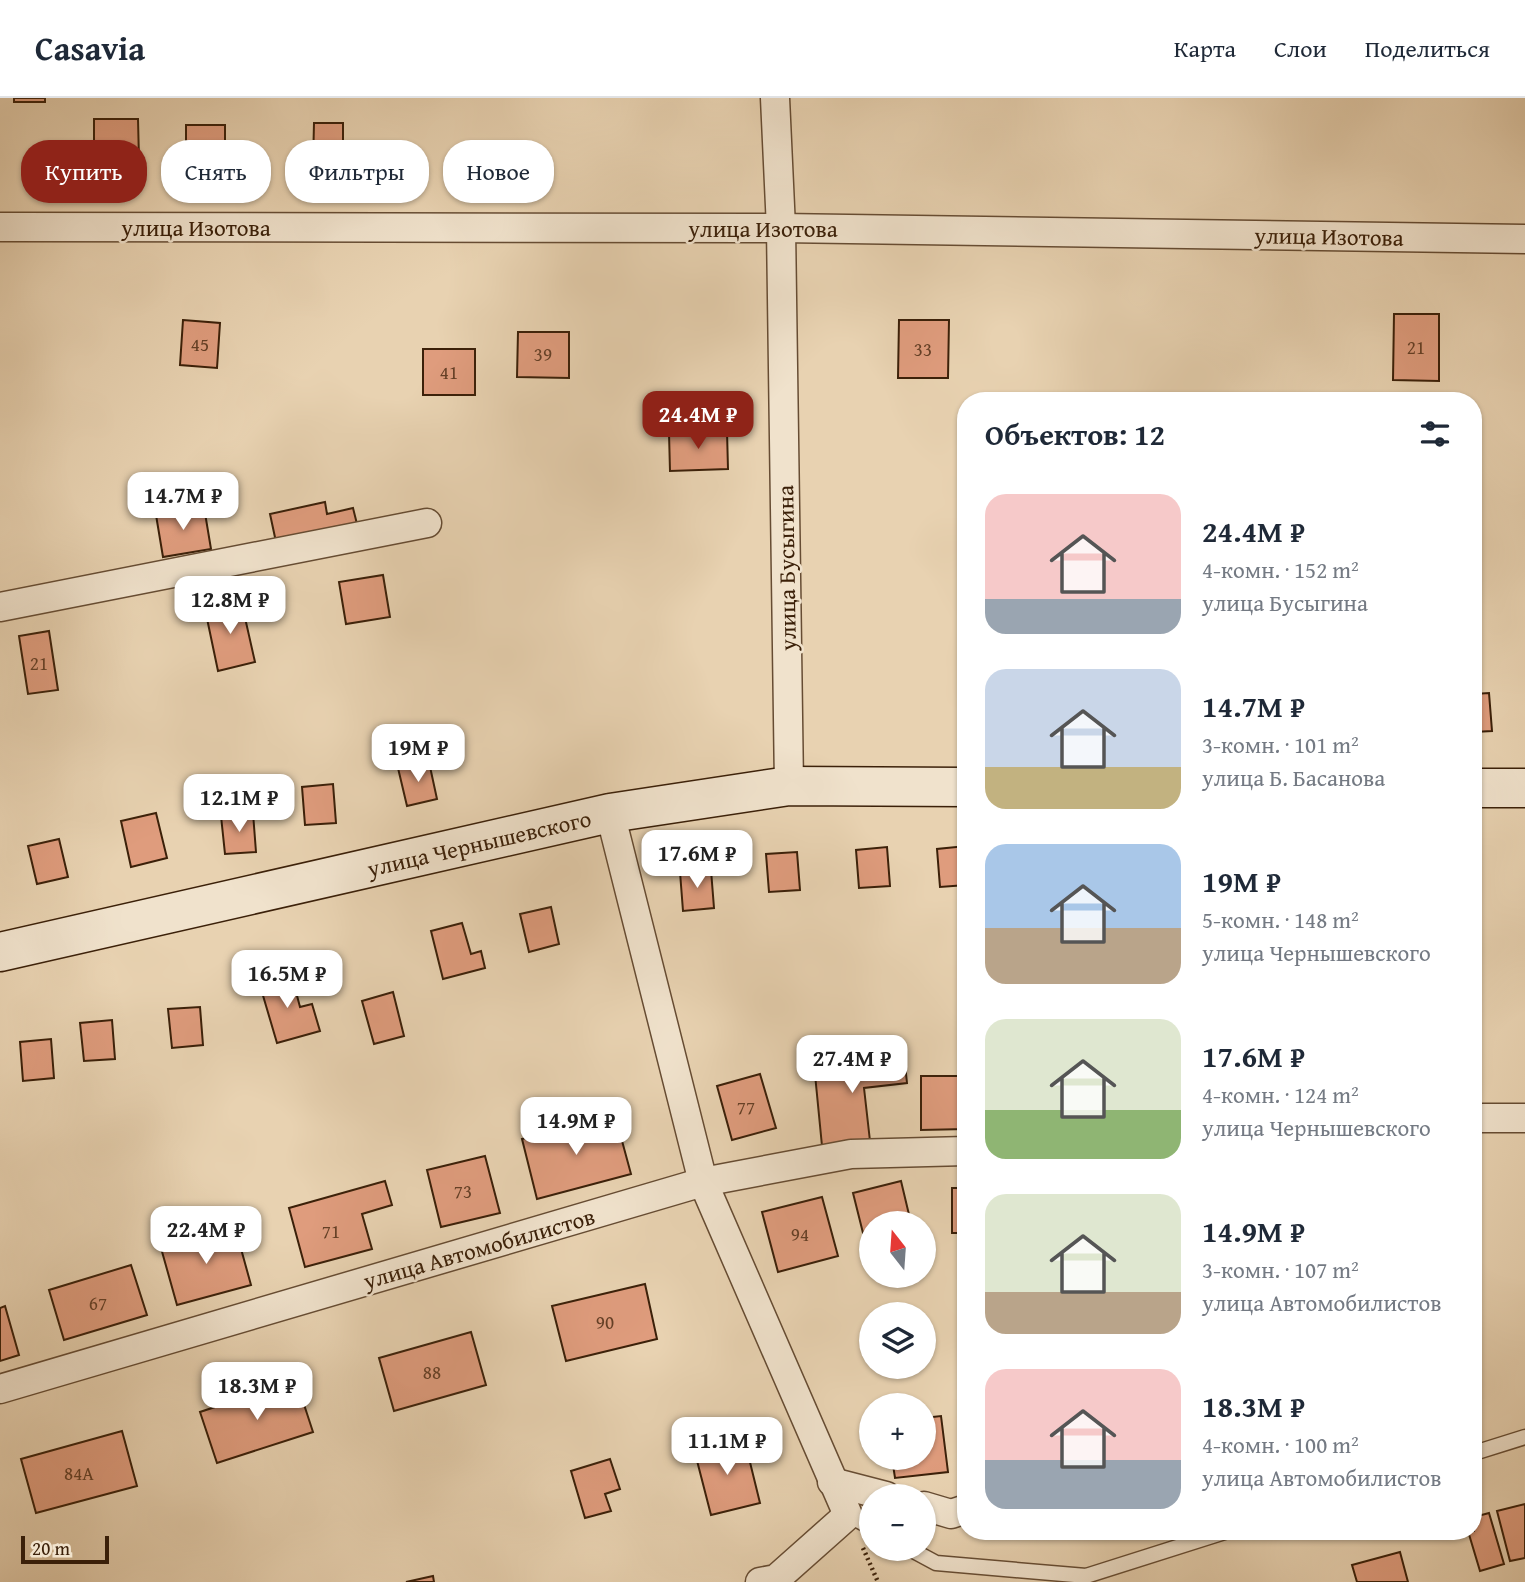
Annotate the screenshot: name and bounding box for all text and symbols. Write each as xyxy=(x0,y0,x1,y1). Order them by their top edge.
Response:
text: Casavia xyxy=(35,24,145,72)
text: Карта xyxy=(1174,31,1236,66)
text: Слои xyxy=(1274,31,1327,66)
text: Поделиться xyxy=(1365,31,1490,66)
chip: Купить xyxy=(21,140,147,203)
chip: Снять xyxy=(161,140,271,203)
chip: Фильтры xyxy=(285,140,429,203)
chip: Новое xyxy=(443,140,554,203)
street label: улица Изотова xyxy=(120,211,271,244)
street label: улица Изотова xyxy=(687,212,838,245)
street label: улица Изотова xyxy=(1253,218,1404,254)
house number: 45 xyxy=(191,330,209,358)
house number: 21 xyxy=(1407,333,1425,361)
house number: 33 xyxy=(914,335,932,363)
house number: 39 xyxy=(534,340,552,368)
house number: 41 xyxy=(440,358,458,386)
pin: 24.4M ₽ xyxy=(633,392,763,451)
text: 24.4M ₽ xyxy=(658,397,738,430)
text: Объектов: 12 xyxy=(985,412,1165,456)
icon: filters xyxy=(1416,415,1454,453)
pin: 14.7M ₽ xyxy=(118,472,248,532)
text: 14.7M ₽ xyxy=(143,478,223,511)
street label: улица Бусыгина xyxy=(768,485,804,652)
text: 24.4M ₽ xyxy=(1202,509,1305,553)
icon: home xyxy=(1041,522,1125,606)
text: 4-комн. · 152 m² xyxy=(1202,553,1359,586)
pin: 12.8M ₽ xyxy=(165,576,295,636)
text: 12.8M ₽ xyxy=(190,582,270,615)
text: улица Бусыгина xyxy=(1202,586,1368,619)
house number: 21 xyxy=(30,649,48,677)
text: 14.7M ₽ xyxy=(1202,684,1305,728)
icon: home xyxy=(1041,697,1125,781)
pin: 19M ₽ xyxy=(369,724,467,784)
text: 3-комн. · 101 m² xyxy=(1202,728,1359,761)
text: 19M ₽ xyxy=(388,730,448,763)
text: улица Б. Басанова xyxy=(1202,761,1385,794)
pin: 12.1M ₽ xyxy=(174,774,304,834)
text: 12.1M ₽ xyxy=(199,780,279,813)
street label: улица Чернышевского xyxy=(363,801,594,885)
pin: 17.6M ₽ xyxy=(632,830,762,890)
text: 17.6M ₽ xyxy=(657,836,737,869)
text: 19M ₽ xyxy=(1202,859,1281,903)
icon: home xyxy=(1041,872,1125,956)
text: 5-комн. · 148 m² xyxy=(1202,903,1359,936)
text: улица Чернышевского xyxy=(1202,936,1431,969)
pin: 16.5M ₽ xyxy=(222,950,352,1010)
text: 16.5M ₽ xyxy=(247,956,327,989)
text: 17.6M ₽ xyxy=(1202,1034,1305,1078)
pin: 27.4M ₽ xyxy=(787,1035,917,1095)
text: 27.4M ₽ xyxy=(812,1041,892,1074)
icon: home xyxy=(1041,1047,1125,1131)
text: 4-комн. · 124 m² xyxy=(1202,1078,1359,1111)
house number: 77 xyxy=(737,1093,755,1121)
pin: 14.9M ₽ xyxy=(511,1098,641,1157)
text: 14.9M ₽ xyxy=(536,1103,616,1136)
text: улица Чернышевского xyxy=(1202,1111,1431,1144)
house number: 73 xyxy=(454,1177,472,1205)
street label: улица Автомобилистов xyxy=(358,1199,599,1297)
pin: 22.4M ₽ xyxy=(141,1206,271,1266)
text: 14.9M ₽ xyxy=(1202,1209,1305,1253)
north arrow xyxy=(859,1211,936,1288)
map controls xyxy=(859,1211,936,1561)
text: 22.4M ₽ xyxy=(166,1212,246,1245)
house number: 71 xyxy=(322,1217,340,1245)
house number: 94 xyxy=(791,1220,809,1248)
icon: home xyxy=(1041,1222,1125,1306)
text: 3-комн. · 107 m² xyxy=(1202,1253,1359,1286)
text: улица Автомобилистов xyxy=(1202,1286,1441,1319)
house number: 67 xyxy=(89,1289,107,1317)
button: layers xyxy=(859,1302,936,1379)
house number: 90 xyxy=(596,1308,614,1336)
house number: 88 xyxy=(423,1358,441,1386)
pin: 18.3M ₽ xyxy=(192,1362,322,1422)
text: 18.3M ₽ xyxy=(217,1368,297,1401)
text: 18.3M ₽ xyxy=(1202,1384,1305,1428)
button: + xyxy=(859,1393,936,1470)
icon: home xyxy=(1041,1397,1125,1481)
pin: 11.1M ₽ xyxy=(662,1418,792,1477)
text: 11.1M ₽ xyxy=(687,1423,767,1456)
text: 4-комн. · 100 m² xyxy=(1202,1428,1359,1461)
house number: 84А xyxy=(64,1459,94,1487)
text: улица Автомобилистов xyxy=(1202,1461,1441,1494)
button: − xyxy=(859,1484,936,1561)
scale bar xyxy=(21,1533,108,1565)
text: 20 m xyxy=(32,1534,70,1562)

